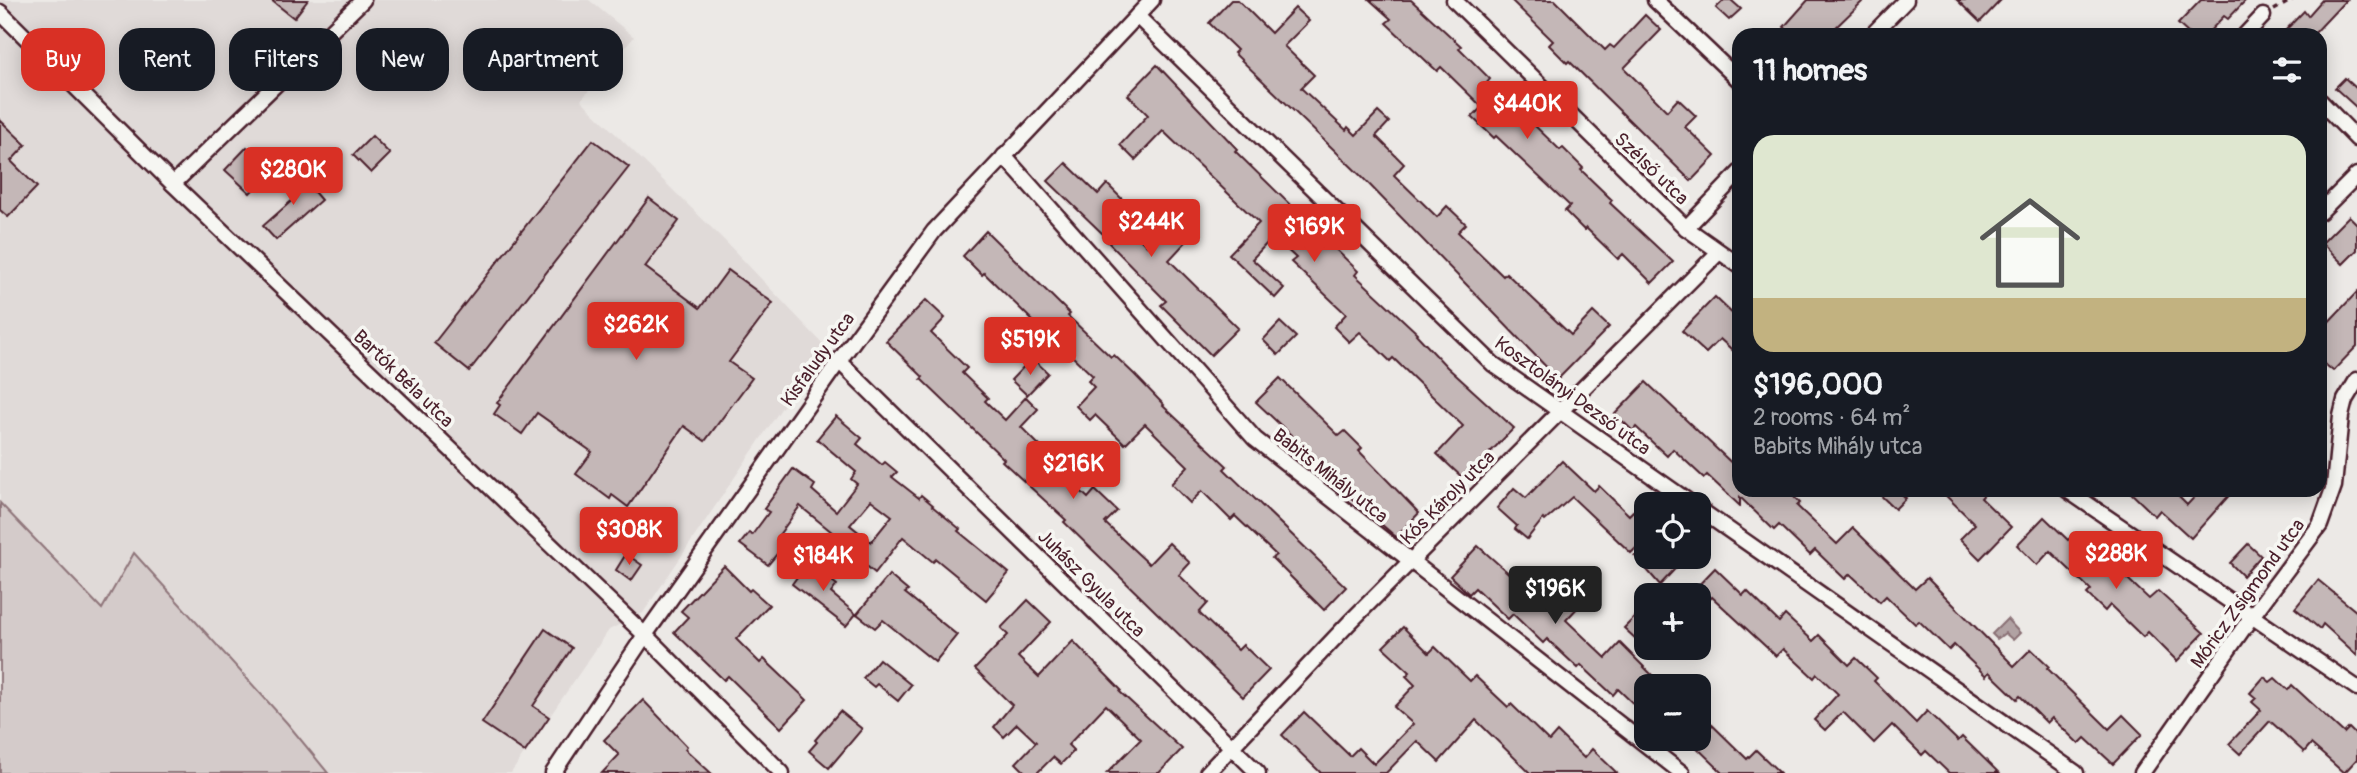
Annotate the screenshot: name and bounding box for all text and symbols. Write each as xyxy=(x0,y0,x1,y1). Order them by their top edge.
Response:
chip: Buy xyxy=(21,28,105,91)
chip: Rent xyxy=(119,28,215,91)
chip: Filters xyxy=(229,28,342,91)
chip: New xyxy=(356,28,449,91)
chip: Apartment xyxy=(463,28,623,91)
icon: filters xyxy=(2268,51,2306,89)
text: 11 homes xyxy=(1753,52,1867,89)
pin: $440K xyxy=(1478,82,1576,141)
text: $440K xyxy=(1493,89,1561,118)
street label: Szélső utca xyxy=(1609,127,1694,210)
pin: $280K xyxy=(244,148,342,207)
text: $280K xyxy=(260,155,326,184)
icon: home xyxy=(1967,180,2093,306)
pin: $244K xyxy=(1102,200,1200,259)
pin: $169K xyxy=(1265,204,1363,264)
text: $244K xyxy=(1118,207,1184,236)
text: $169K xyxy=(1284,212,1344,241)
pin: $262K xyxy=(587,302,685,362)
street label: Kisfaludy utca xyxy=(776,308,860,411)
text: $262K xyxy=(603,310,669,339)
pin: $519K xyxy=(981,318,1079,377)
street label: Bartók Béla utca xyxy=(348,325,459,433)
text: $519K xyxy=(1000,325,1060,354)
street label: Kosztolányi Dezső utca xyxy=(1490,331,1655,461)
text: $196,000 xyxy=(1753,366,1883,403)
text: 2 rooms · 64 m² xyxy=(1753,403,1910,432)
street label: Babits Mihály utca xyxy=(1268,423,1393,528)
text: Babits Mihály utca xyxy=(1753,432,1922,461)
pin: $216K xyxy=(1024,442,1122,501)
street label: Kós Károly utca xyxy=(1395,445,1500,550)
text: $216K xyxy=(1042,449,1104,478)
map controls xyxy=(1634,492,1711,751)
button: locate xyxy=(1634,492,1711,569)
pin: $308K xyxy=(580,508,678,567)
street label: Móricz Zsigmond utca xyxy=(2185,514,2310,673)
text: $308K xyxy=(596,515,662,544)
street label: Juhász Gyula utca xyxy=(1032,525,1150,643)
pin: $288K xyxy=(2067,532,2165,591)
pin: $184K xyxy=(774,534,872,593)
text: $288K xyxy=(2085,539,2147,568)
text: $184K xyxy=(793,541,853,570)
pin: $196K xyxy=(1506,566,1604,626)
text: $196K xyxy=(1525,574,1585,603)
button: + xyxy=(1634,583,1711,660)
button: − xyxy=(1634,674,1711,751)

